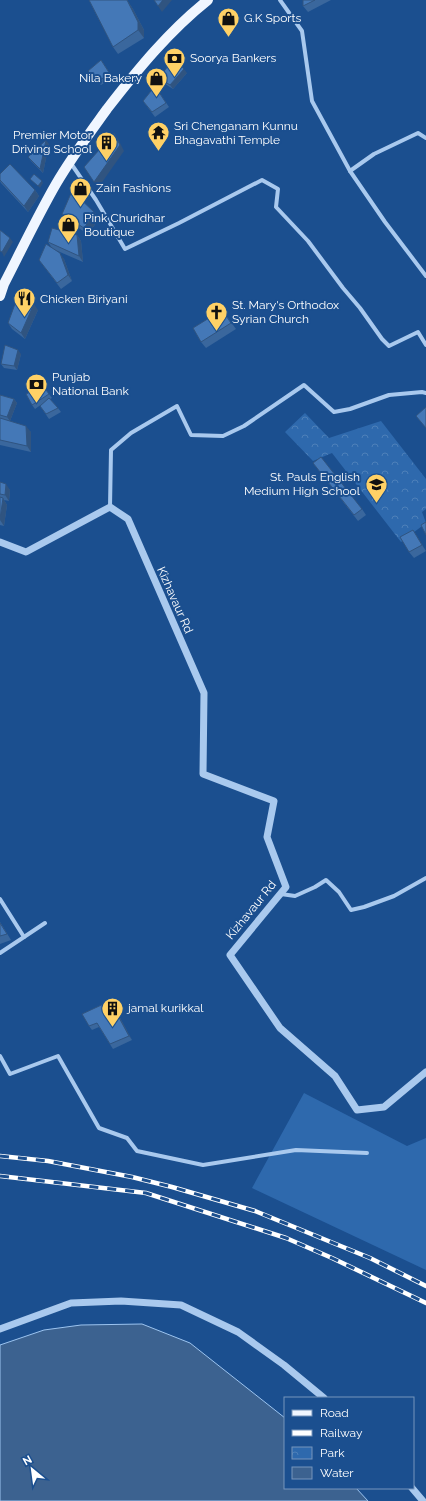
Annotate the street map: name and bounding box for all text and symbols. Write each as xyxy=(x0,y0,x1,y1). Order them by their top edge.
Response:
shop icon: G.K Sports xyxy=(215,5,241,38)
place label: G.K Sports xyxy=(244,11,302,25)
bank icon: Soorya Bankers xyxy=(161,45,187,78)
place label: Soorya Bankers xyxy=(190,51,277,65)
shop icon: Nila Bakery xyxy=(144,65,170,98)
place label: Nila Bakery xyxy=(79,71,142,85)
place label: Sri Chenganam Kunnu Bhagavathi Temple xyxy=(174,119,298,147)
temple icon: Sri Chenganam Kunnu Bhagavathi Temple xyxy=(145,120,171,153)
place label: Premier Motor Driving School xyxy=(12,128,93,156)
building icon: Premier Motor Driving School xyxy=(94,129,120,162)
shop icon: Zain Fashions xyxy=(67,175,93,208)
place label: Zain Fashions xyxy=(96,181,171,195)
place label: Pink Churidhar Boutique xyxy=(84,211,166,239)
shop icon: Pink Churidhar Boutique xyxy=(55,212,81,245)
restaurant icon: Chicken Biriyani xyxy=(12,286,38,319)
place label: Chicken Biriyani xyxy=(40,292,128,306)
place label: St. Mary's Orthodox Syrian Church xyxy=(232,298,339,326)
church icon: St. Mary's Orthodox Syrian Church xyxy=(203,299,229,332)
place label: Punjab National Bank xyxy=(52,370,129,398)
bank icon: Punjab National Bank xyxy=(24,371,50,404)
place label: St. Pauls English Medium High School xyxy=(244,470,361,498)
school or university icon: St. Pauls English Medium High School xyxy=(363,471,389,504)
street label: Kizhavaur Rd xyxy=(154,564,196,636)
street label: Kizhavaur Rd xyxy=(223,878,279,942)
building icon: jamal kurikkal xyxy=(100,995,126,1028)
place label: jamal kurikkal xyxy=(126,1001,204,1015)
legend xyxy=(284,1397,414,1489)
text: Road xyxy=(320,1406,349,1420)
text: Railway xyxy=(320,1426,363,1440)
text: Park xyxy=(320,1446,345,1460)
north arrow xyxy=(12,1449,52,1489)
text: N xyxy=(21,1453,34,1468)
text: Water xyxy=(320,1466,354,1480)

